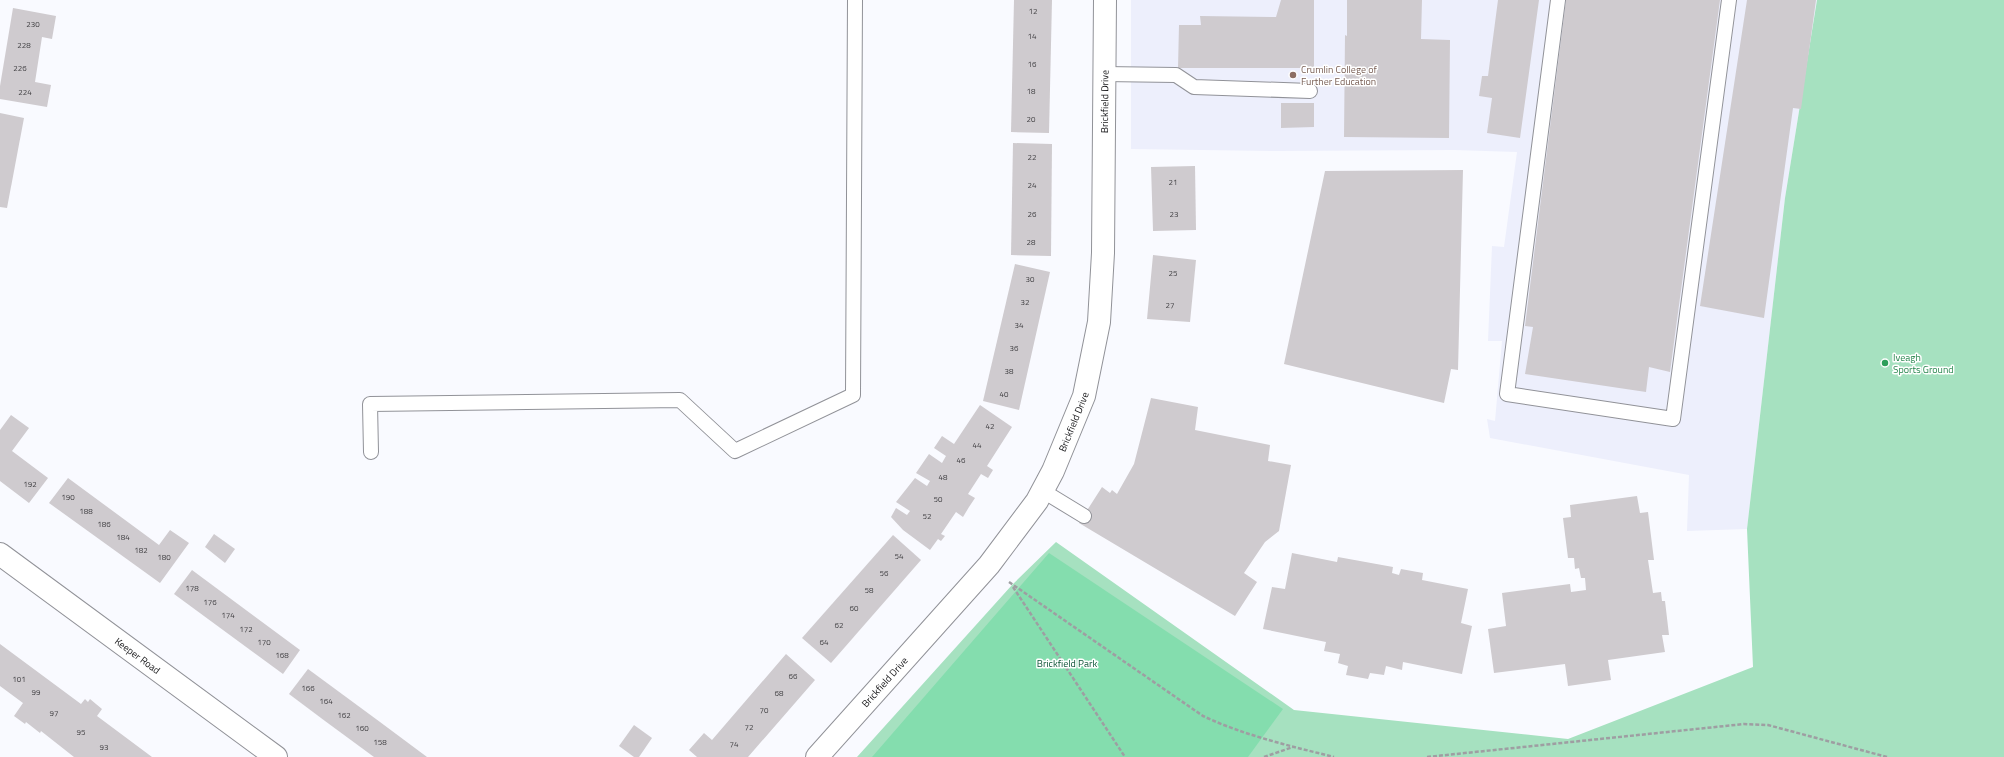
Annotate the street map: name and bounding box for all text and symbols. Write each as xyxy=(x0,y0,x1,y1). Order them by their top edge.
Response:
house number: 12 xyxy=(1029,5,1037,17)
house number: 230 xyxy=(26,18,40,30)
house number: 14 xyxy=(1028,30,1037,42)
house number: 228 xyxy=(17,39,31,51)
house number: 16 xyxy=(1028,58,1037,70)
house number: 226 xyxy=(13,62,27,74)
place label: Crumlin College of Further Education xyxy=(1301,62,1378,89)
street label: Brickfield Drive xyxy=(1097,70,1112,133)
marker: Crumlin College of Further Education xyxy=(1288,70,1298,80)
house number: 18 xyxy=(1027,85,1036,97)
house number: 224 xyxy=(18,86,32,98)
house number: 20 xyxy=(1027,113,1036,125)
house number: 22 xyxy=(1028,151,1036,163)
house number: 21 xyxy=(1169,176,1177,188)
house number: 24 xyxy=(1028,179,1037,191)
house number: 26 xyxy=(1028,208,1037,220)
house number: 23 xyxy=(1170,208,1178,220)
house number: 28 xyxy=(1027,236,1036,248)
house number: 25 xyxy=(1169,267,1178,279)
house number: 30 xyxy=(1026,273,1035,285)
house number: 32 xyxy=(1021,296,1029,308)
house number: 27 xyxy=(1166,299,1174,311)
house number: 34 xyxy=(1015,319,1024,331)
house number: 36 xyxy=(1010,342,1019,354)
place label: Iveagh Sports Ground xyxy=(1893,350,1954,377)
marker: Iveagh Sports Ground xyxy=(1880,358,1890,368)
house number: 38 xyxy=(1005,365,1014,377)
house number: 40 xyxy=(1000,388,1009,400)
street label: Brickfield Drive xyxy=(1055,391,1093,454)
house number: 42 xyxy=(986,420,994,432)
house number: 44 xyxy=(973,439,982,451)
house number: 46 xyxy=(957,454,966,466)
house number: 48 xyxy=(939,471,948,483)
house number: 192 xyxy=(23,478,37,490)
house number: 190 xyxy=(61,491,75,503)
house number: 50 xyxy=(934,493,943,505)
house number: 188 xyxy=(79,505,93,517)
house number: 52 xyxy=(923,510,931,522)
house number: 186 xyxy=(97,518,111,530)
house number: 184 xyxy=(116,531,130,543)
house number: 182 xyxy=(134,544,148,556)
house number: 54 xyxy=(895,550,904,562)
house number: 180 xyxy=(157,551,171,563)
house number: 56 xyxy=(880,567,889,579)
house number: 178 xyxy=(185,582,199,594)
house number: 58 xyxy=(865,584,874,596)
house number: 176 xyxy=(203,596,217,608)
house number: 60 xyxy=(850,602,859,614)
house number: 174 xyxy=(221,609,235,621)
house number: 62 xyxy=(835,619,843,631)
house number: 172 xyxy=(239,623,253,635)
street label: Keeper Road xyxy=(112,634,163,678)
house number: 170 xyxy=(257,636,271,648)
house number: 64 xyxy=(820,636,829,648)
house number: 168 xyxy=(275,649,289,661)
street label: Brickfield Drive xyxy=(858,654,911,711)
park label: Brickfield Park xyxy=(1037,656,1097,671)
house number: 66 xyxy=(789,670,798,682)
house number: 101 xyxy=(12,673,26,685)
house number: 166 xyxy=(301,682,315,694)
house number: 99 xyxy=(32,686,41,698)
house number: 68 xyxy=(775,687,784,699)
house number: 164 xyxy=(319,695,333,707)
house number: 70 xyxy=(760,704,769,716)
house number: 97 xyxy=(50,707,58,719)
house number: 162 xyxy=(337,709,351,721)
house number: 72 xyxy=(745,721,753,733)
house number: 160 xyxy=(355,722,369,734)
house number: 95 xyxy=(77,726,86,738)
house number: 158 xyxy=(373,736,387,748)
house number: 74 xyxy=(730,738,739,750)
house number: 93 xyxy=(100,741,108,753)

